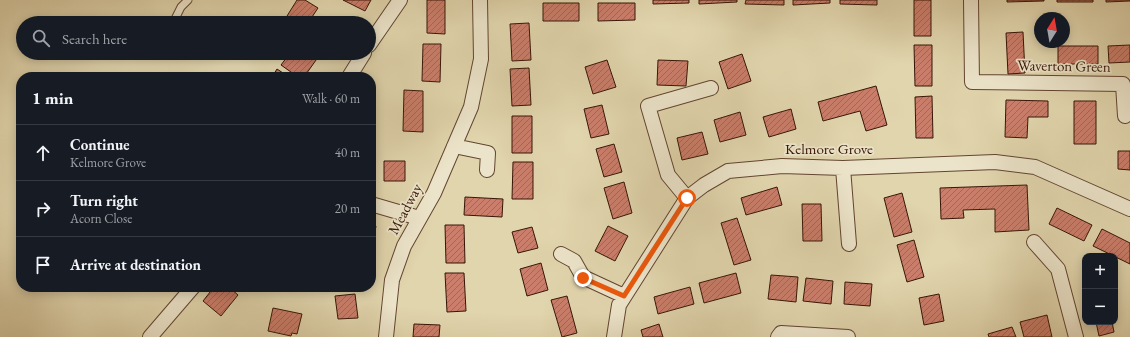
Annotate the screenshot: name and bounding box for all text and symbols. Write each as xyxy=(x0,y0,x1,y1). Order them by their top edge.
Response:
north arrow xyxy=(1034,12,1070,48)
search box xyxy=(16,16,376,60)
icon: search xyxy=(30,27,52,49)
text: Search here xyxy=(62,29,127,48)
street label: Waverton Green xyxy=(1017,55,1111,76)
text: 1 min xyxy=(32,87,73,109)
text: Walk · 60 m xyxy=(302,90,360,107)
text: Continue xyxy=(70,135,130,154)
street label: Kelmore Grove xyxy=(785,139,873,158)
icon: ahead xyxy=(32,142,54,164)
text: 40 m xyxy=(335,144,360,161)
text: Kelmore Grove xyxy=(70,154,146,171)
street label: Meadway xyxy=(383,180,426,238)
route start xyxy=(678,189,696,207)
text: Turn right xyxy=(70,191,138,210)
icon: right xyxy=(32,198,54,220)
text: 20 m xyxy=(335,200,360,217)
text: Acorn Close xyxy=(70,210,132,227)
map controls xyxy=(1082,253,1118,325)
button: + xyxy=(1082,253,1118,289)
icon: arrive xyxy=(32,254,54,276)
text: Arrive at destination xyxy=(70,255,201,274)
route end xyxy=(574,269,592,287)
button: − xyxy=(1082,289,1118,325)

